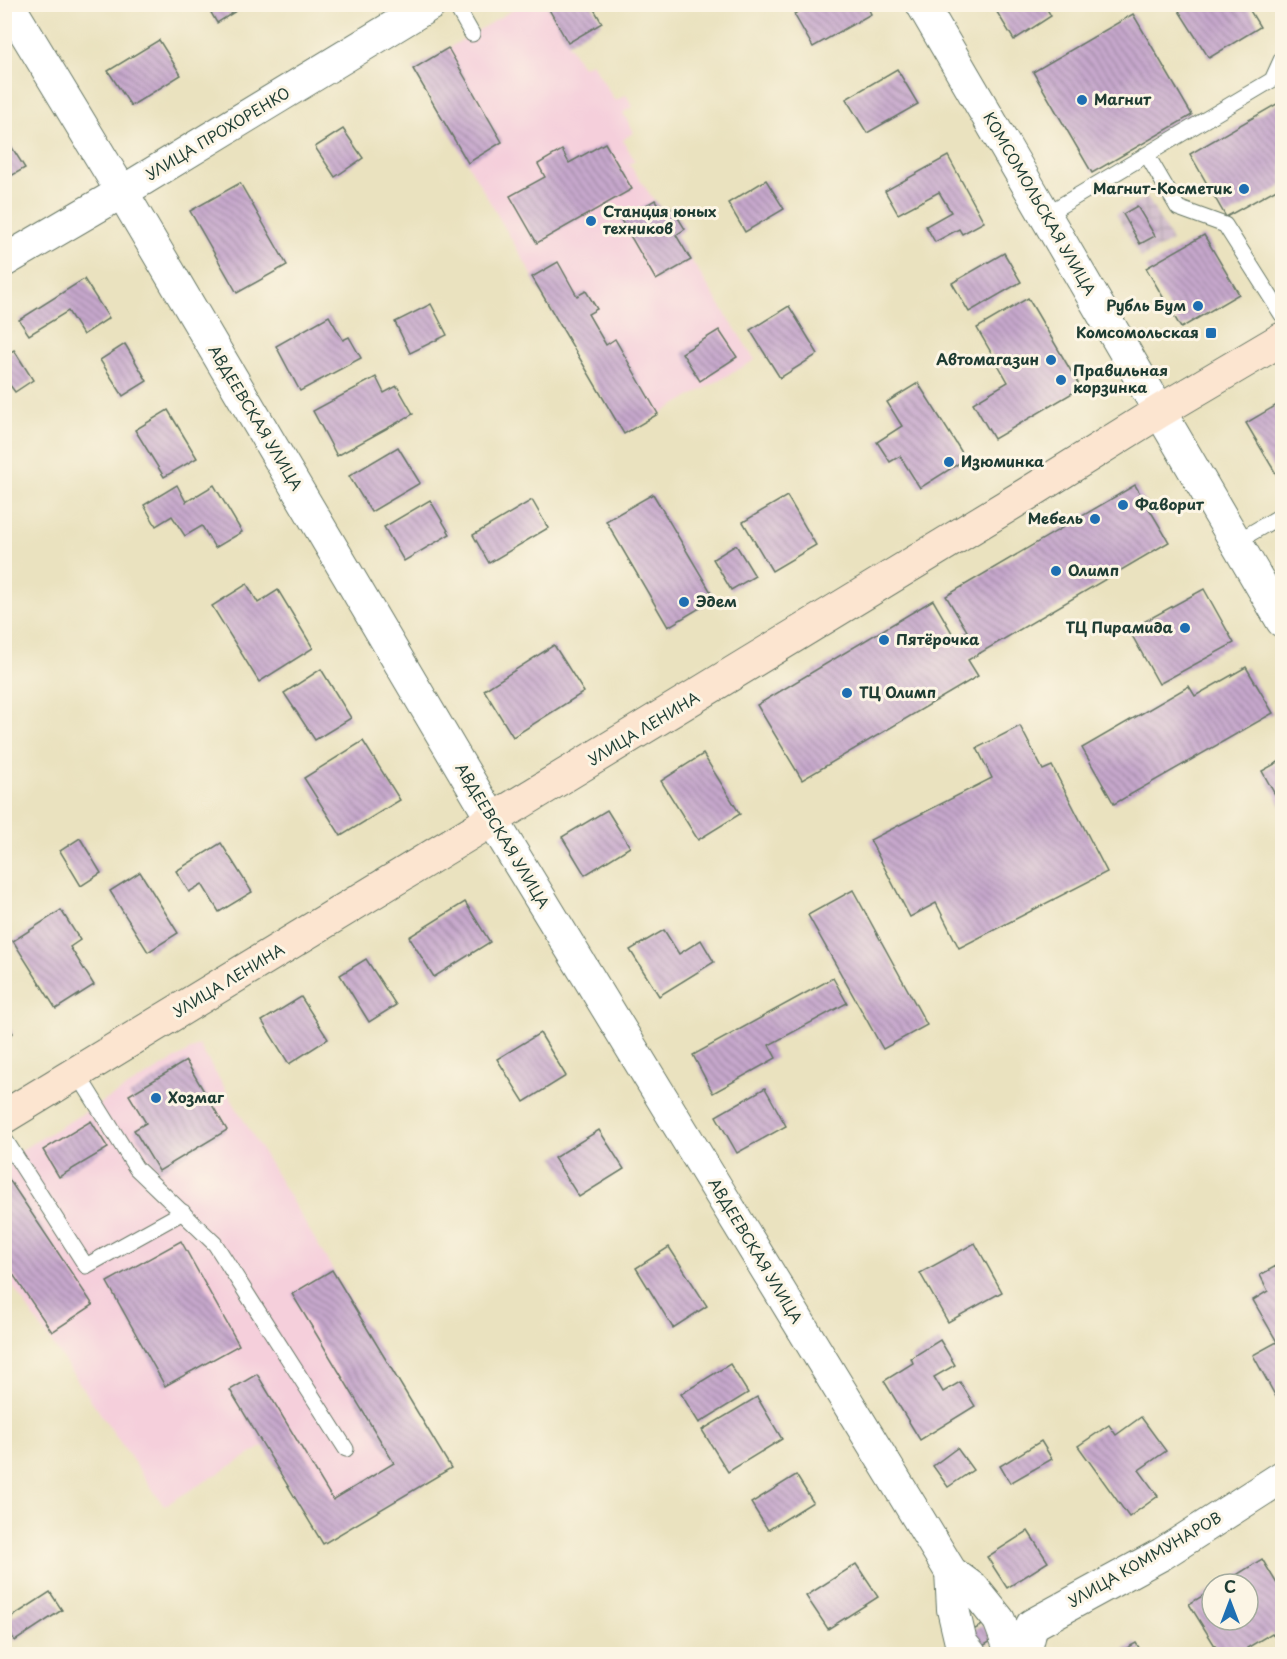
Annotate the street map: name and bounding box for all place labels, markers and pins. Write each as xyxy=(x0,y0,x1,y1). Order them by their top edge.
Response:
place label: Магнит xyxy=(1094,87,1152,110)
marker: Магнит xyxy=(1075,93,1089,107)
place label: Магнит-Косметик xyxy=(1093,176,1232,199)
marker: Магнит-Косметик xyxy=(1237,182,1251,196)
place label: Станция юных техников xyxy=(603,199,717,239)
marker: Станция юных техников xyxy=(584,214,598,228)
place label: Рубль Бум xyxy=(1106,293,1186,316)
marker: Рубль Бум xyxy=(1191,299,1205,313)
place label: Комсомольская xyxy=(1076,320,1199,343)
marker: Комсомольская xyxy=(1204,326,1218,340)
place label: Автомагазин xyxy=(936,347,1039,370)
marker: Автомагазин xyxy=(1044,353,1058,367)
place label: Правильная корзинка xyxy=(1073,358,1168,398)
marker: Правильная корзинка xyxy=(1054,373,1068,387)
place label: Изюминка xyxy=(961,449,1044,472)
marker: Изюминка xyxy=(942,455,956,469)
place label: Фаворит xyxy=(1135,492,1205,515)
marker: Фаворит xyxy=(1116,498,1130,512)
place label: Мебель xyxy=(1028,506,1083,529)
marker: Мебель xyxy=(1088,512,1102,526)
place label: Олимп xyxy=(1068,558,1119,581)
marker: Олимп xyxy=(1049,564,1063,578)
place label: Эдем xyxy=(696,589,737,612)
marker: Эдем xyxy=(677,595,691,609)
place label: ТЦ Пирамида xyxy=(1065,615,1174,638)
marker: ТЦ Пирамида xyxy=(1178,621,1192,635)
place label: Пятёрочка xyxy=(896,627,980,650)
marker: Пятёрочка xyxy=(877,633,891,647)
place label: ТЦ Олимп xyxy=(859,680,936,703)
marker: ТЦ Олимп xyxy=(840,686,854,700)
place label: Хозмаг xyxy=(168,1085,225,1108)
marker: Хозмаг xyxy=(149,1091,163,1105)

